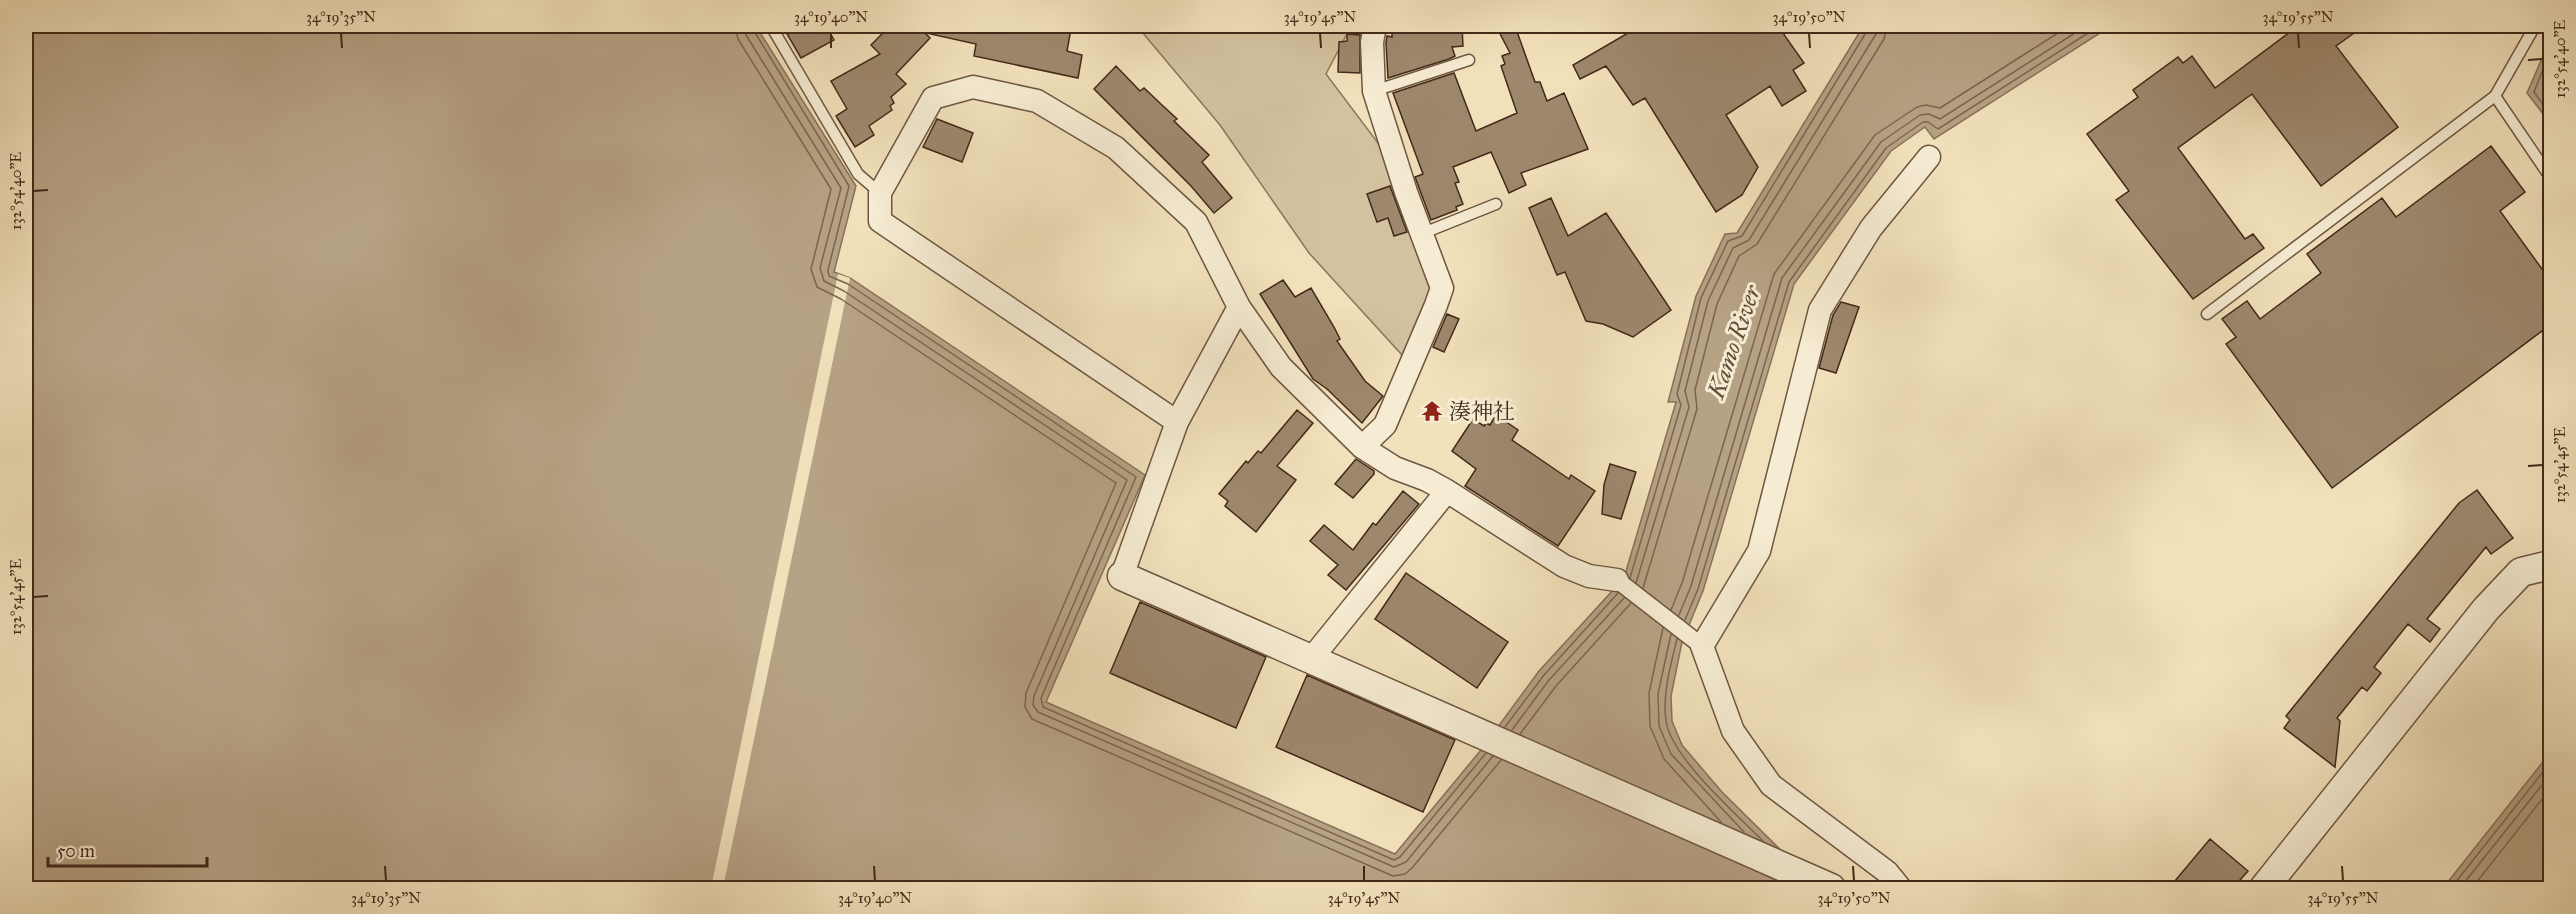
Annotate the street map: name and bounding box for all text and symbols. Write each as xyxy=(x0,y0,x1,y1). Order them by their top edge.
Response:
text: 34°19'35"N xyxy=(306,8,376,26)
text: 34°19'40"N xyxy=(794,8,868,26)
text: 34°19'45"N xyxy=(1284,8,1356,26)
text: 34°19'50"N xyxy=(1773,8,1846,26)
text: 34°19'55"N xyxy=(2262,8,2334,26)
text: 132°54'40"E xyxy=(2551,20,2569,98)
text: 132°54'40"E xyxy=(7,152,25,230)
water label: Kamo River xyxy=(1700,280,1768,403)
place label: 湊神社 xyxy=(1449,398,1515,425)
temple icon: 湊神社 xyxy=(1420,399,1444,423)
text: 132°54'45"E xyxy=(2551,427,2569,503)
text: 132°54'45"E xyxy=(7,559,25,635)
scale bar xyxy=(48,830,207,868)
text: 50 m xyxy=(57,840,95,862)
text: 34°19'35"N xyxy=(351,889,421,907)
text: 34°19'40"N xyxy=(838,889,912,907)
text: 34°19'45"N xyxy=(1328,889,1400,907)
text: 34°19'50"N xyxy=(1818,889,1891,907)
text: 34°19'55"N xyxy=(2307,889,2379,907)

